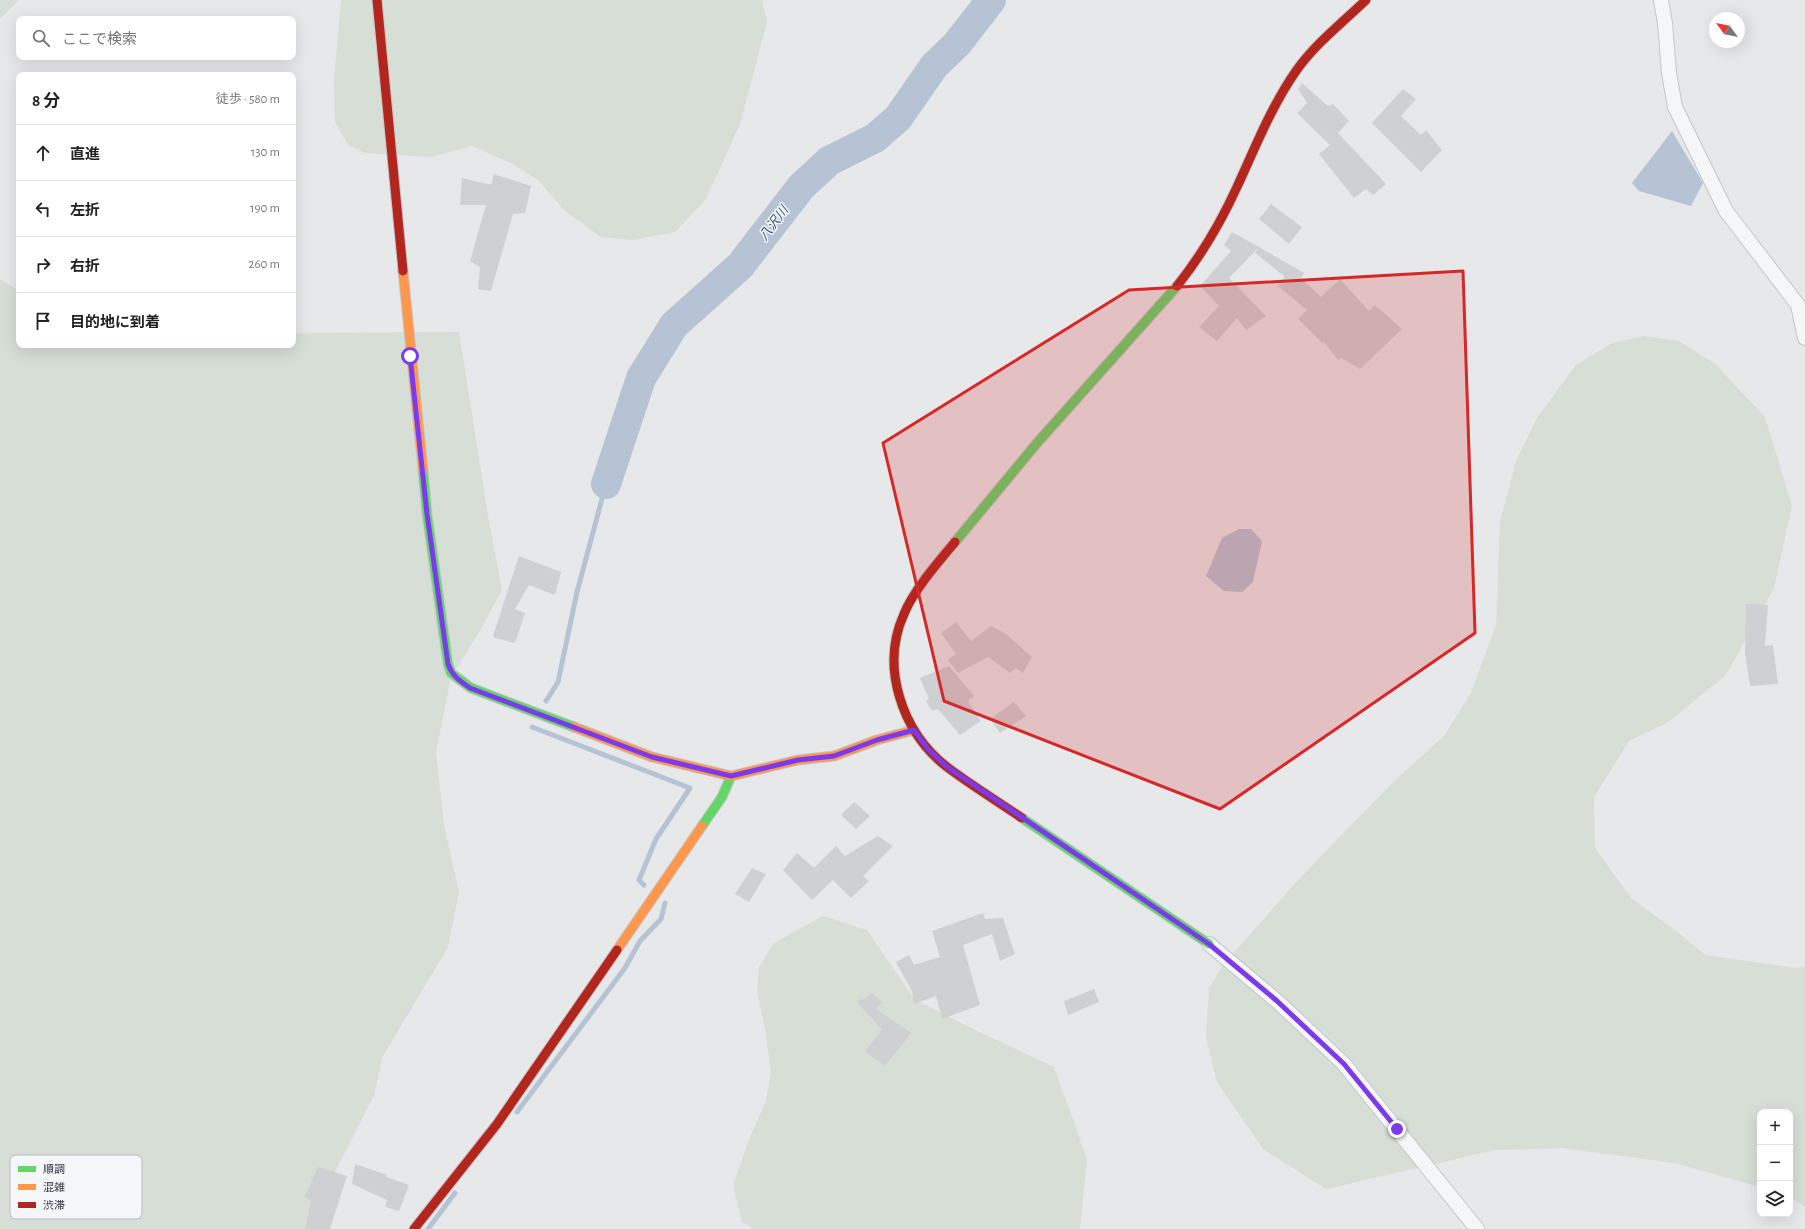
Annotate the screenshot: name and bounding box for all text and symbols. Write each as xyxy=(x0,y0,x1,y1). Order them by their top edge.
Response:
north arrow xyxy=(1709,12,1745,48)
search box xyxy=(16,16,296,60)
icon: search xyxy=(30,27,52,49)
text: ここで検索 xyxy=(62,32,137,47)
text: 8 分 xyxy=(32,92,60,109)
text: 徒歩 · 580 m xyxy=(216,93,280,106)
icon: ahead xyxy=(32,142,54,164)
text: 130 m xyxy=(251,146,280,159)
text: 直進 xyxy=(70,147,100,162)
icon: left xyxy=(32,198,54,220)
text: 190 m xyxy=(250,202,280,215)
water label: 八沢川 xyxy=(756,202,792,243)
text: 左折 xyxy=(70,203,100,218)
icon: right xyxy=(32,254,54,276)
text: 260 m xyxy=(249,258,280,271)
text: 右折 xyxy=(70,259,100,274)
icon: arrive xyxy=(32,310,54,332)
text: 目的地に到着 xyxy=(70,315,160,330)
route start xyxy=(401,347,419,365)
map controls xyxy=(1757,1109,1793,1217)
button: + xyxy=(1757,1109,1793,1145)
route end xyxy=(1388,1120,1406,1138)
button: − xyxy=(1757,1145,1793,1181)
legend xyxy=(10,1155,142,1219)
text: 順調 xyxy=(43,1164,65,1175)
text: 混雑 xyxy=(43,1181,65,1193)
button: layers xyxy=(1757,1181,1793,1217)
text: 渋滞 xyxy=(43,1200,65,1211)

